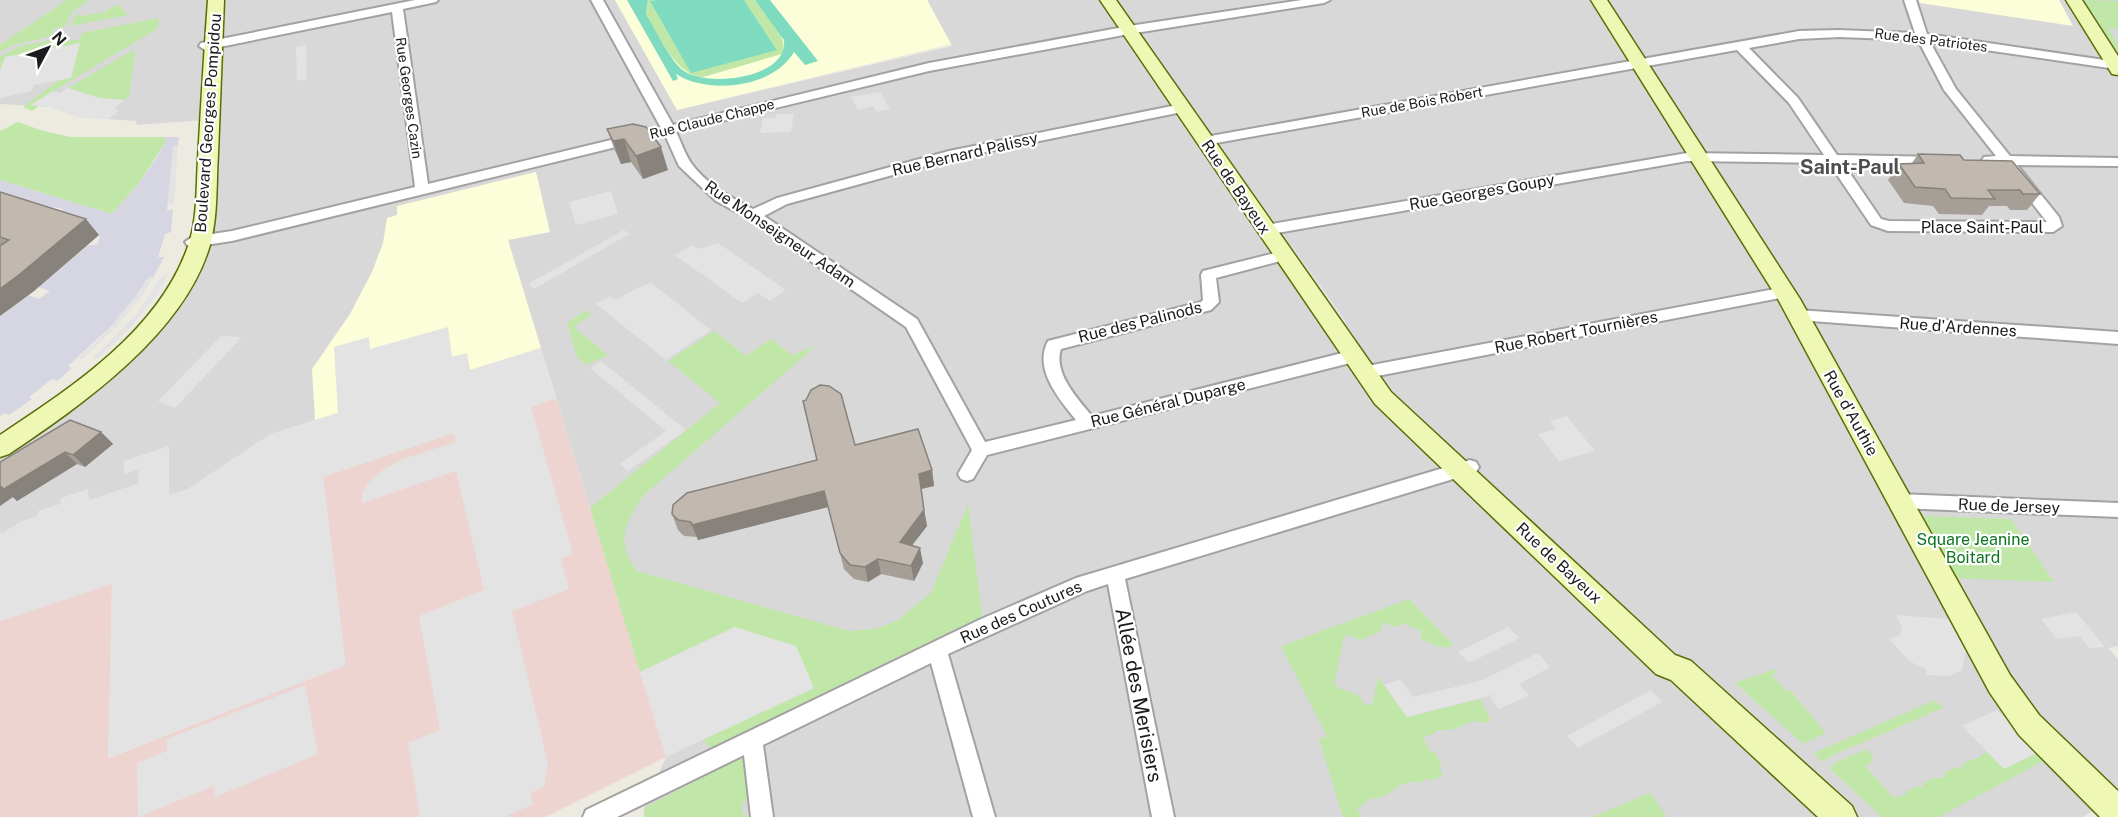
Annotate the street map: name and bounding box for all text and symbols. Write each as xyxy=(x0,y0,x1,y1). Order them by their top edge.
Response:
street label: Boulevard Georges Pompidou xyxy=(191,13,225,233)
north arrow xyxy=(18,18,78,78)
street label: Rue des Patriotes xyxy=(1874,25,1988,55)
text: N xyxy=(48,28,70,49)
street label: Rue Georges Cazin xyxy=(393,36,425,160)
street label: Rue de Bois Robert xyxy=(1360,83,1484,121)
street label: Rue Claude Chappe xyxy=(648,96,776,142)
street label: Rue Bernard Palissy xyxy=(890,128,1040,180)
street label: Rue de Bayeux xyxy=(1197,136,1275,238)
district label: Saint-Paul xyxy=(1800,155,1900,179)
street label: Rue Georges Goupy xyxy=(1408,170,1557,214)
street label: Rue Monseigneur Adam xyxy=(701,177,859,291)
street label: Place Saint-Paul xyxy=(1921,218,2044,237)
street label: Rue des Palinods xyxy=(1076,297,1204,347)
street label: Rue Robert Tournières xyxy=(1493,307,1659,357)
street label: Rue d'Ardennes xyxy=(1899,313,2017,341)
street label: Rue d'Authie xyxy=(1820,367,1882,459)
street label: Rue Général Duparge xyxy=(1089,375,1247,431)
street label: Rue de Jersey xyxy=(1958,495,2061,517)
street label: Rue de Bayeux xyxy=(1512,519,1606,607)
park label: Square Jeanine Boitard xyxy=(1917,530,2029,567)
street label: Rue des Coutures xyxy=(957,577,1085,647)
street label: Allée des Merisiers xyxy=(1110,606,1168,784)

